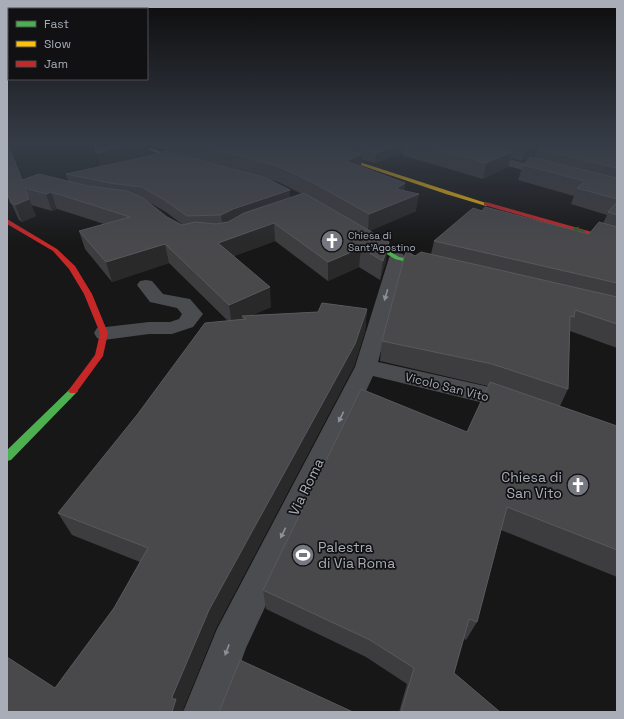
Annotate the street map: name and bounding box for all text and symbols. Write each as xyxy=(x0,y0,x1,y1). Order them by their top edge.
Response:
legend xyxy=(8,8,148,80)
text: Fast xyxy=(44,16,69,32)
text: Slow xyxy=(44,36,71,52)
text: Jam xyxy=(44,56,68,72)
one-way arrow xyxy=(573,227,586,233)
church icon: Chiesa di Sant'Agostino xyxy=(319,228,345,254)
place label: Chiesa di Sant'Agostino xyxy=(348,229,416,254)
one-way arrow xyxy=(383,290,389,302)
street label: Vicolo San Vito xyxy=(403,369,491,405)
one-way arrow xyxy=(338,411,344,422)
street label: Via Roma xyxy=(284,455,328,519)
place label: Chiesa di San Vito xyxy=(501,468,562,502)
church icon: Chiesa di San Vito xyxy=(565,472,591,498)
one-way arrow xyxy=(280,528,287,539)
place label: Palestra di Via Roma xyxy=(318,538,395,572)
sports icon: Palestra di Via Roma xyxy=(290,542,316,568)
one-way arrow xyxy=(223,645,229,657)

